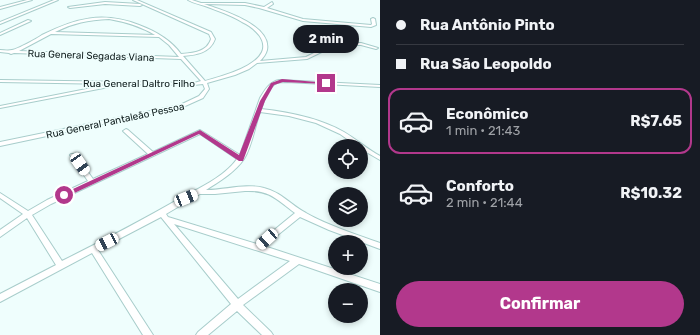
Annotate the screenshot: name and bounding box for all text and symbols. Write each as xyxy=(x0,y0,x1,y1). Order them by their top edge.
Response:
text: Rua Antônio Pinto xyxy=(420,16,555,34)
callout: 2 min xyxy=(293,25,359,53)
text: 2 min xyxy=(308,31,344,46)
street label: Rua General Segadas Viana xyxy=(27,48,155,64)
text: Rua São Leopoldo xyxy=(420,55,552,73)
route end xyxy=(317,74,335,92)
street label: Rua General Daltro Filho xyxy=(83,78,195,90)
street label: Rua General Pantaleão Pessoa xyxy=(45,100,185,142)
icon: car xyxy=(398,103,434,139)
text: Econômico xyxy=(446,105,528,123)
text: R$7.65 xyxy=(630,112,682,130)
text: 1 min · 21:43 xyxy=(446,123,520,138)
map controls xyxy=(328,139,368,323)
button: locate xyxy=(328,139,368,179)
car xyxy=(68,151,92,177)
icon: car xyxy=(398,175,434,211)
text: Conforto xyxy=(446,177,514,195)
text: R$10.32 xyxy=(620,184,682,202)
route start xyxy=(55,186,73,204)
button: layers xyxy=(328,187,368,227)
car xyxy=(173,188,199,208)
text: 2 min · 21:44 xyxy=(446,195,523,210)
car xyxy=(254,227,280,251)
car xyxy=(94,231,120,253)
button: + xyxy=(328,235,368,275)
button: Confirmar xyxy=(396,281,684,327)
button: − xyxy=(328,283,368,323)

